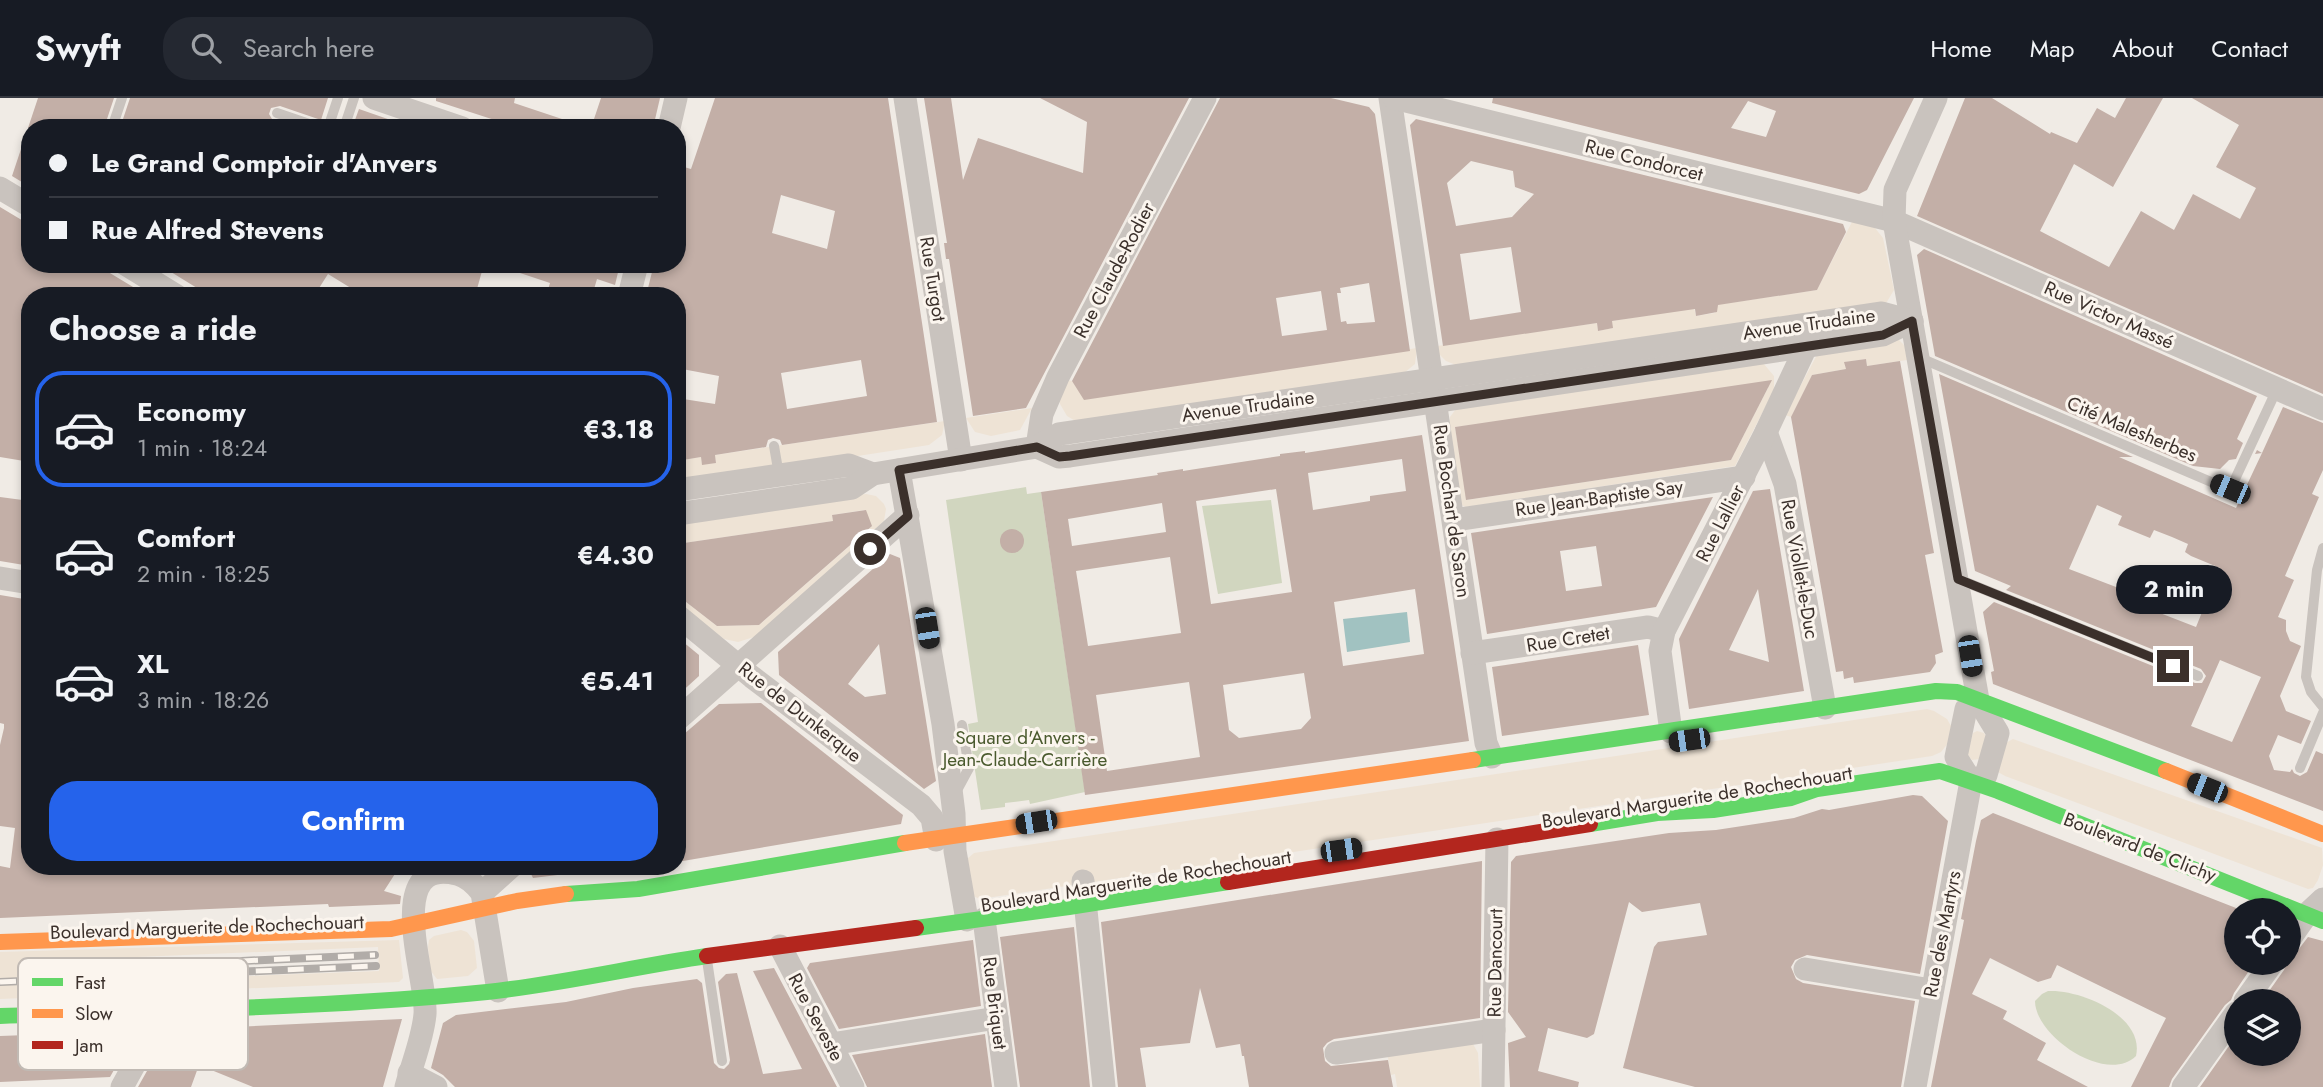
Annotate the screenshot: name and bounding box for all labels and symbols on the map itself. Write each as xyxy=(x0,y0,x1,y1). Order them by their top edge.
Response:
street label: Rue Condorcet xyxy=(1582,132,1706,188)
street label: Rue Claude-Rodier xyxy=(1067,197,1161,343)
street label: Rue Turgot xyxy=(913,235,953,324)
street label: Rue Victor Massé xyxy=(2040,274,2178,356)
street label: Avenue Trudaine xyxy=(1741,301,1877,347)
street label: Avenue Trudaine xyxy=(1180,383,1316,429)
street label: Cité Malesherbes xyxy=(2063,389,2202,469)
street label: Rue Bochart de Saron xyxy=(1426,423,1478,599)
car xyxy=(2207,471,2254,507)
street label: Rue Jean-Baptiste Say xyxy=(1513,473,1685,523)
street label: Rue Lallier xyxy=(1689,479,1751,566)
street label: Rue Viollet-le-Duc xyxy=(1774,497,1826,641)
route start xyxy=(854,533,886,565)
callout: 2 min xyxy=(2115,564,2231,614)
car xyxy=(914,606,941,650)
street label: Rue Cretet xyxy=(1524,619,1612,659)
car xyxy=(1957,634,1984,678)
route end xyxy=(2157,650,2189,682)
street label: Rue de Dunkerque xyxy=(733,655,868,769)
park label: Square d'Anvers - Jean-Claude-Carrière xyxy=(940,724,1107,773)
car xyxy=(1667,727,1712,753)
street label: Boulevard Marguerite de Rochechouart xyxy=(1540,759,1855,835)
car xyxy=(2184,770,2231,806)
street label: Boulevard de Clichy xyxy=(2060,805,2221,889)
car xyxy=(1014,808,1059,836)
car xyxy=(1319,837,1364,863)
street label: Boulevard Marguerite de Rochechouart xyxy=(979,843,1294,919)
street label: Rue des Martyrs xyxy=(1917,868,1968,1000)
street label: Boulevard Marguerite de Rochechouart xyxy=(50,908,365,946)
street label: Rue Dancourt xyxy=(1481,908,1509,1018)
street label: Rue Briquet xyxy=(976,955,1014,1051)
legend xyxy=(18,958,248,1070)
street label: Rue Seveste xyxy=(782,968,851,1066)
text: Fast xyxy=(75,969,106,996)
text: Slow xyxy=(75,1000,113,1027)
text: Jam xyxy=(72,1032,104,1059)

